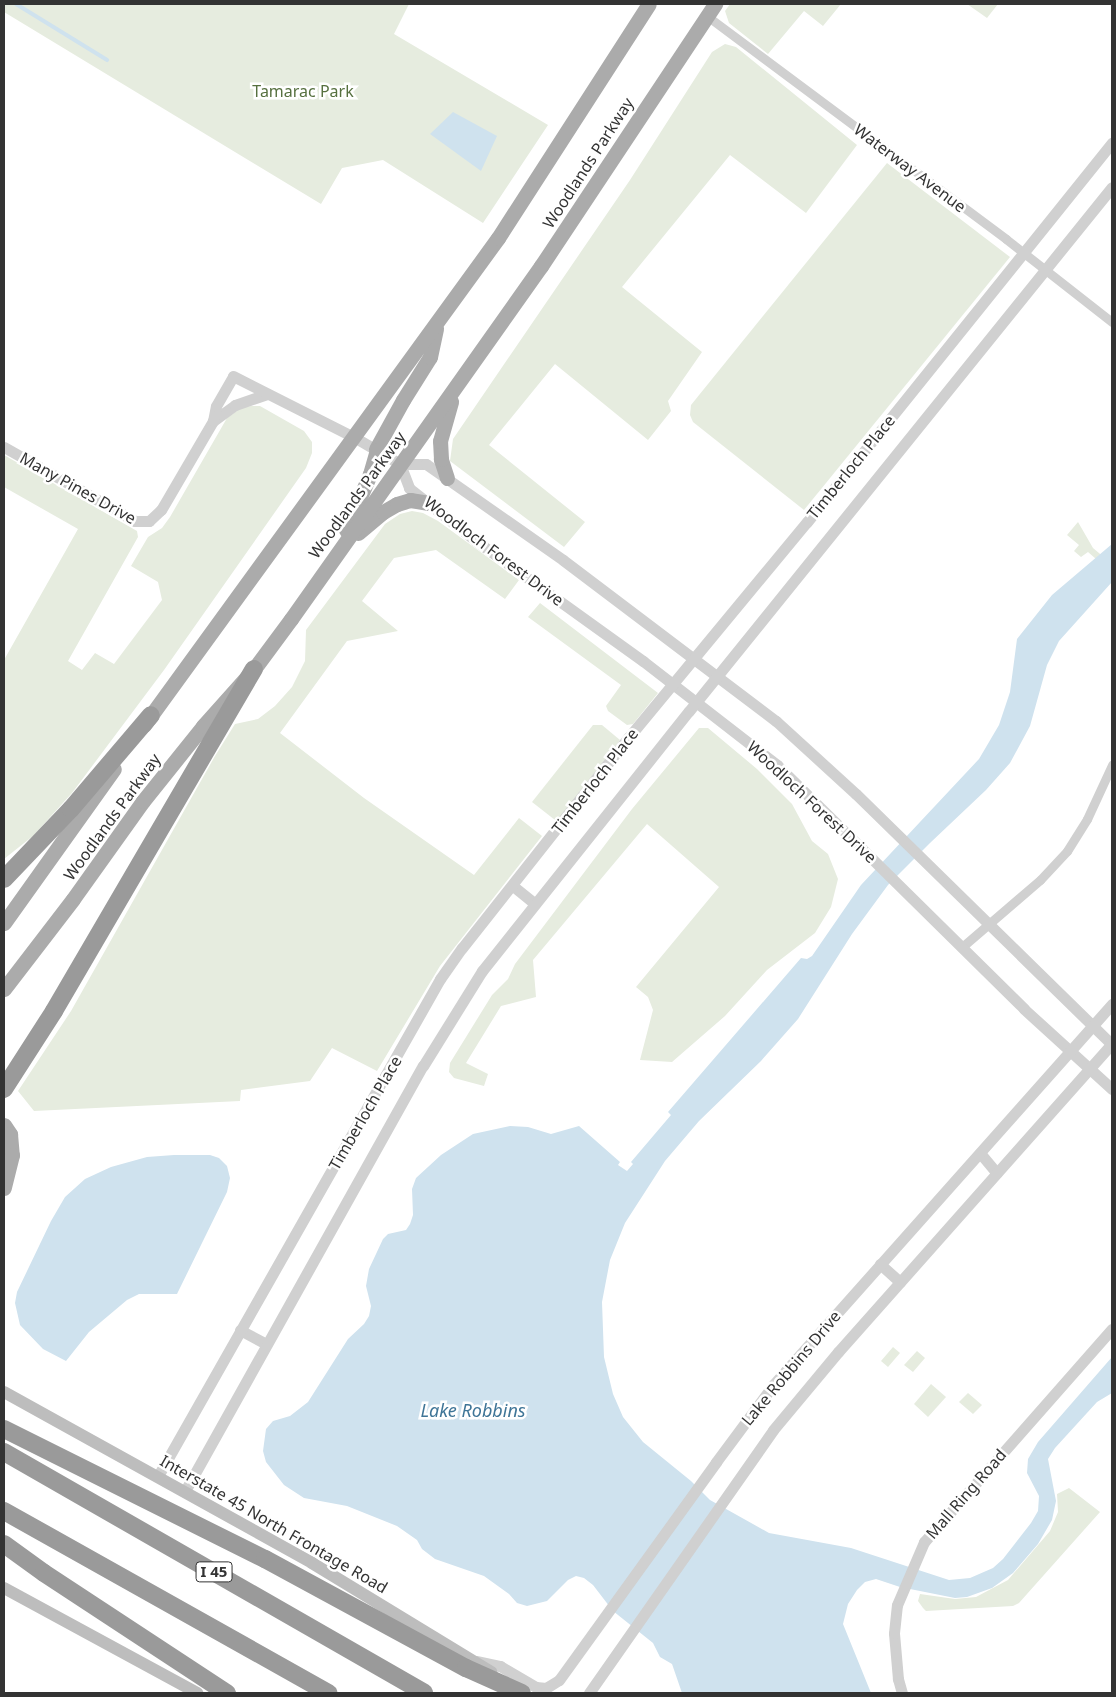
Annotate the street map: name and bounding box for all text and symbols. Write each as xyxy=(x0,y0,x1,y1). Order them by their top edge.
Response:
park label: Tamarac Park xyxy=(252,81,354,101)
street label: Woodlands Parkway xyxy=(539,94,637,232)
street label: Waterway Avenue xyxy=(850,120,970,216)
street label: Timberloch Place xyxy=(803,411,899,523)
street label: Woodlands Parkway xyxy=(305,428,409,562)
street label: Many Pines Drive xyxy=(17,448,139,528)
street label: Woodloch Forest Drive xyxy=(420,492,568,610)
street label: Timberloch Place xyxy=(548,724,642,838)
street label: Woodloch Forest Drive xyxy=(743,737,881,867)
street label: Woodlands Parkway xyxy=(60,750,164,884)
street label: Timberloch Place xyxy=(325,1053,405,1173)
street label: Lake Robbins Drive xyxy=(737,1307,845,1429)
water label: Lake Robbins xyxy=(420,1399,526,1421)
street label: Mall Ring Road xyxy=(922,1445,1010,1543)
street label: Interstate 45 North Frontage Road xyxy=(157,1451,391,1597)
road number: I 45 xyxy=(195,1560,233,1584)

